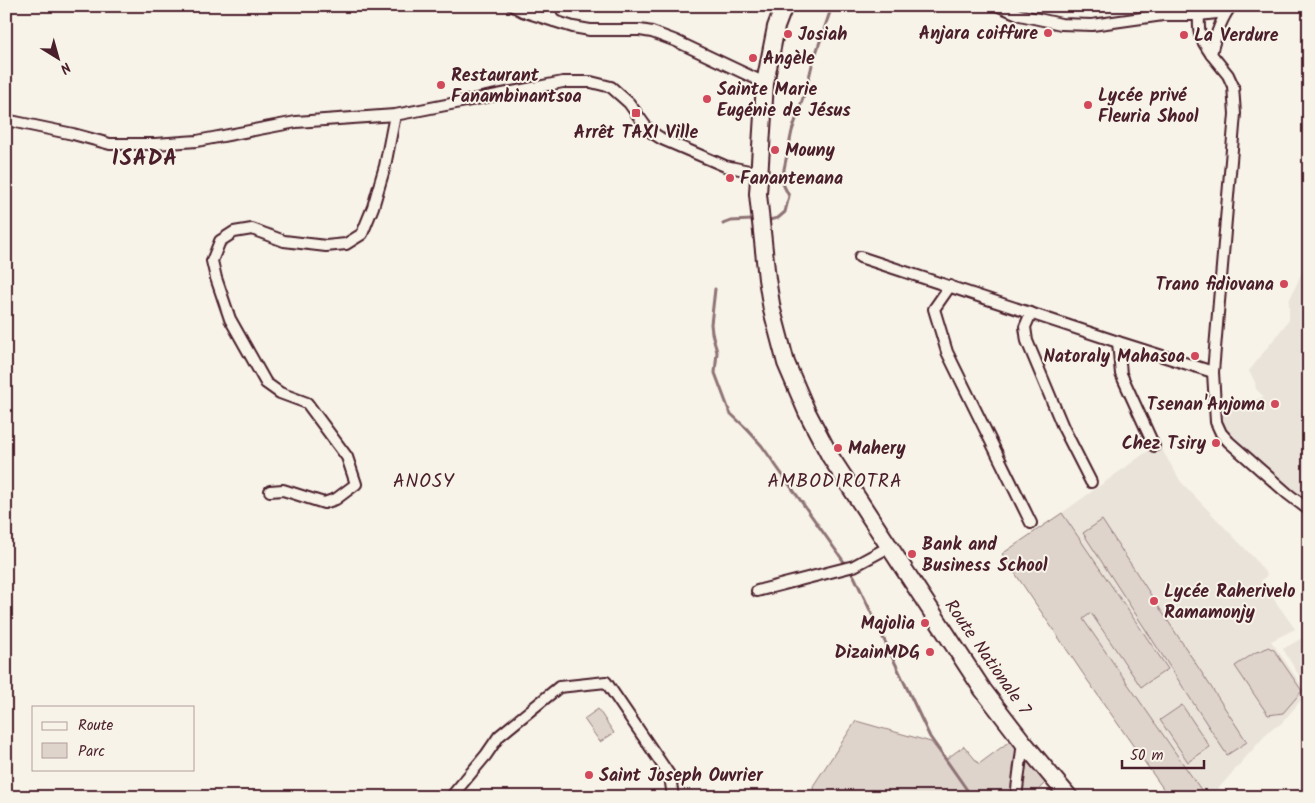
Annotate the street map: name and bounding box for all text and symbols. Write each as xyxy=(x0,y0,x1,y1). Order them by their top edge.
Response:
place label: Anjara coiffure xyxy=(919,20,1038,49)
place label: Josiah xyxy=(798,21,847,50)
place label: La Verdure xyxy=(1194,22,1279,51)
marker: Anjara coiffure xyxy=(1042,27,1054,39)
marker: Josiah xyxy=(782,28,794,40)
marker: La Verdure xyxy=(1178,29,1190,41)
north arrow xyxy=(32,32,82,82)
place label: Angèle xyxy=(763,45,815,74)
marker: Angèle xyxy=(747,52,759,64)
text: N xyxy=(55,56,75,79)
place label: Restaurant Fanambinantsoa xyxy=(451,62,582,112)
place label: Sainte Marie Eugénie de Jésus xyxy=(717,76,851,126)
marker: Restaurant Fanambinantsoa xyxy=(435,79,447,91)
place label: Lycée privé Fleuria Shool xyxy=(1098,82,1199,132)
marker: Sainte Marie Eugénie de Jésus xyxy=(701,93,713,105)
marker: Lycée privé Fleuria Shool xyxy=(1082,99,1094,111)
marker: Arrêt TAXI Ville xyxy=(630,107,642,119)
place label: Arrêt TAXI Ville xyxy=(574,119,698,148)
place label: Mouny xyxy=(785,137,836,166)
district label: ISADA xyxy=(112,142,178,177)
marker: Mouny xyxy=(769,144,781,156)
place label: Fanantenana xyxy=(740,165,843,194)
marker: Fanantenana xyxy=(724,172,736,184)
place label: Trano fidiovana xyxy=(1156,271,1274,300)
marker: Trano fidiovana xyxy=(1278,278,1290,290)
place label: Natoraly Mahasoa xyxy=(1043,343,1185,372)
marker: Natoraly Mahasoa xyxy=(1189,350,1201,362)
place label: Tsenan'Anjoma xyxy=(1147,391,1265,420)
marker: Tsenan'Anjoma xyxy=(1269,398,1281,410)
place label: Chez Tsiry xyxy=(1122,430,1207,459)
place label: Mahery xyxy=(848,435,906,464)
marker: Chez Tsiry xyxy=(1210,437,1222,449)
marker: Mahery xyxy=(832,442,844,454)
district label: ANOSY xyxy=(393,467,455,497)
district label: AMBODIROTRA xyxy=(768,467,903,497)
place label: Bank and Business School xyxy=(922,531,1048,581)
marker: Bank and Business School xyxy=(906,548,918,560)
place label: Lycée Raherivelo Ramamonjy xyxy=(1164,578,1295,628)
street label: Route Nationale 7 xyxy=(936,594,1038,722)
marker: Lycée Raherivelo Ramamonjy xyxy=(1148,595,1160,607)
place label: Majolia xyxy=(861,610,915,639)
marker: Majolia xyxy=(919,617,931,629)
place label: DizainMDG xyxy=(835,639,920,668)
marker: DizainMDG xyxy=(924,646,936,658)
legend xyxy=(32,706,195,770)
text: Route xyxy=(78,714,114,738)
scale bar xyxy=(1122,738,1205,770)
text: Parc xyxy=(78,740,105,764)
text: 50 m xyxy=(1130,744,1164,768)
place label: Saint Joseph Ouvrier xyxy=(599,762,764,791)
marker: Saint Joseph Ouvrier xyxy=(583,769,595,781)

